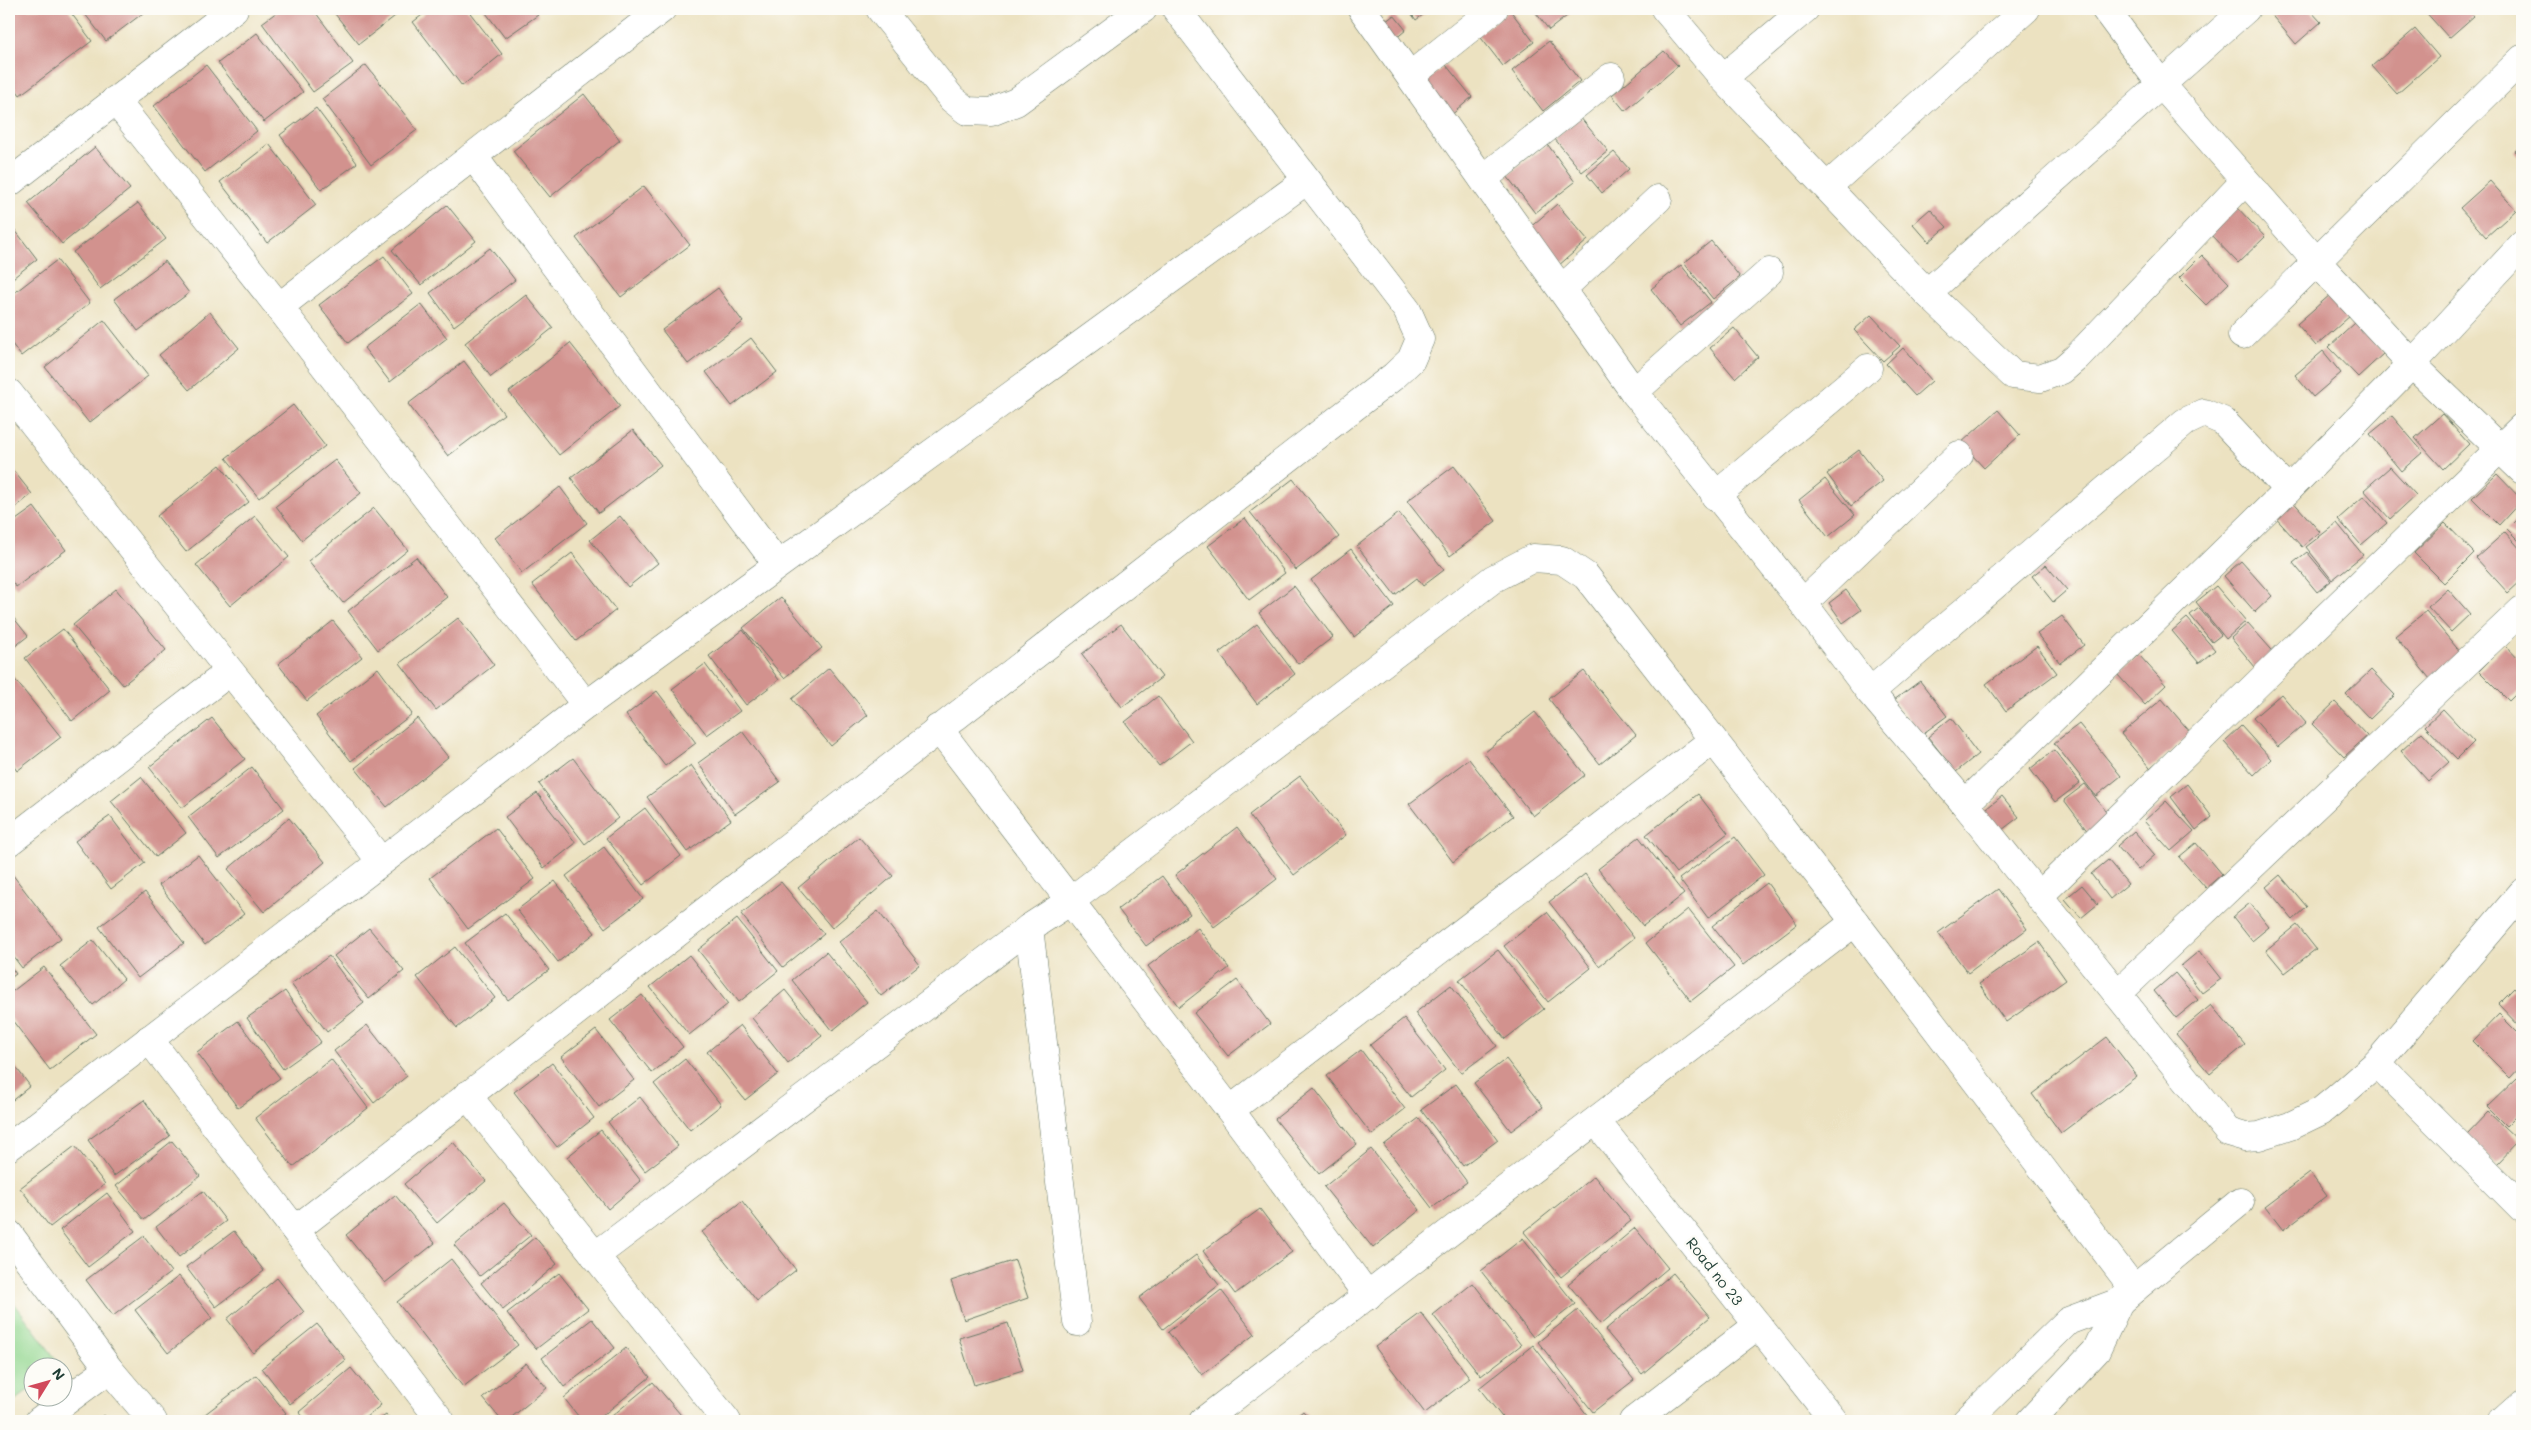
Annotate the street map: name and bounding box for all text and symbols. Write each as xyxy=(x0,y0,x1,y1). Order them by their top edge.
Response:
street label: Road no 23 xyxy=(1682,1233,1748,1309)
north arrow xyxy=(22,1358,72,1408)
text: N xyxy=(48,1364,70,1384)

